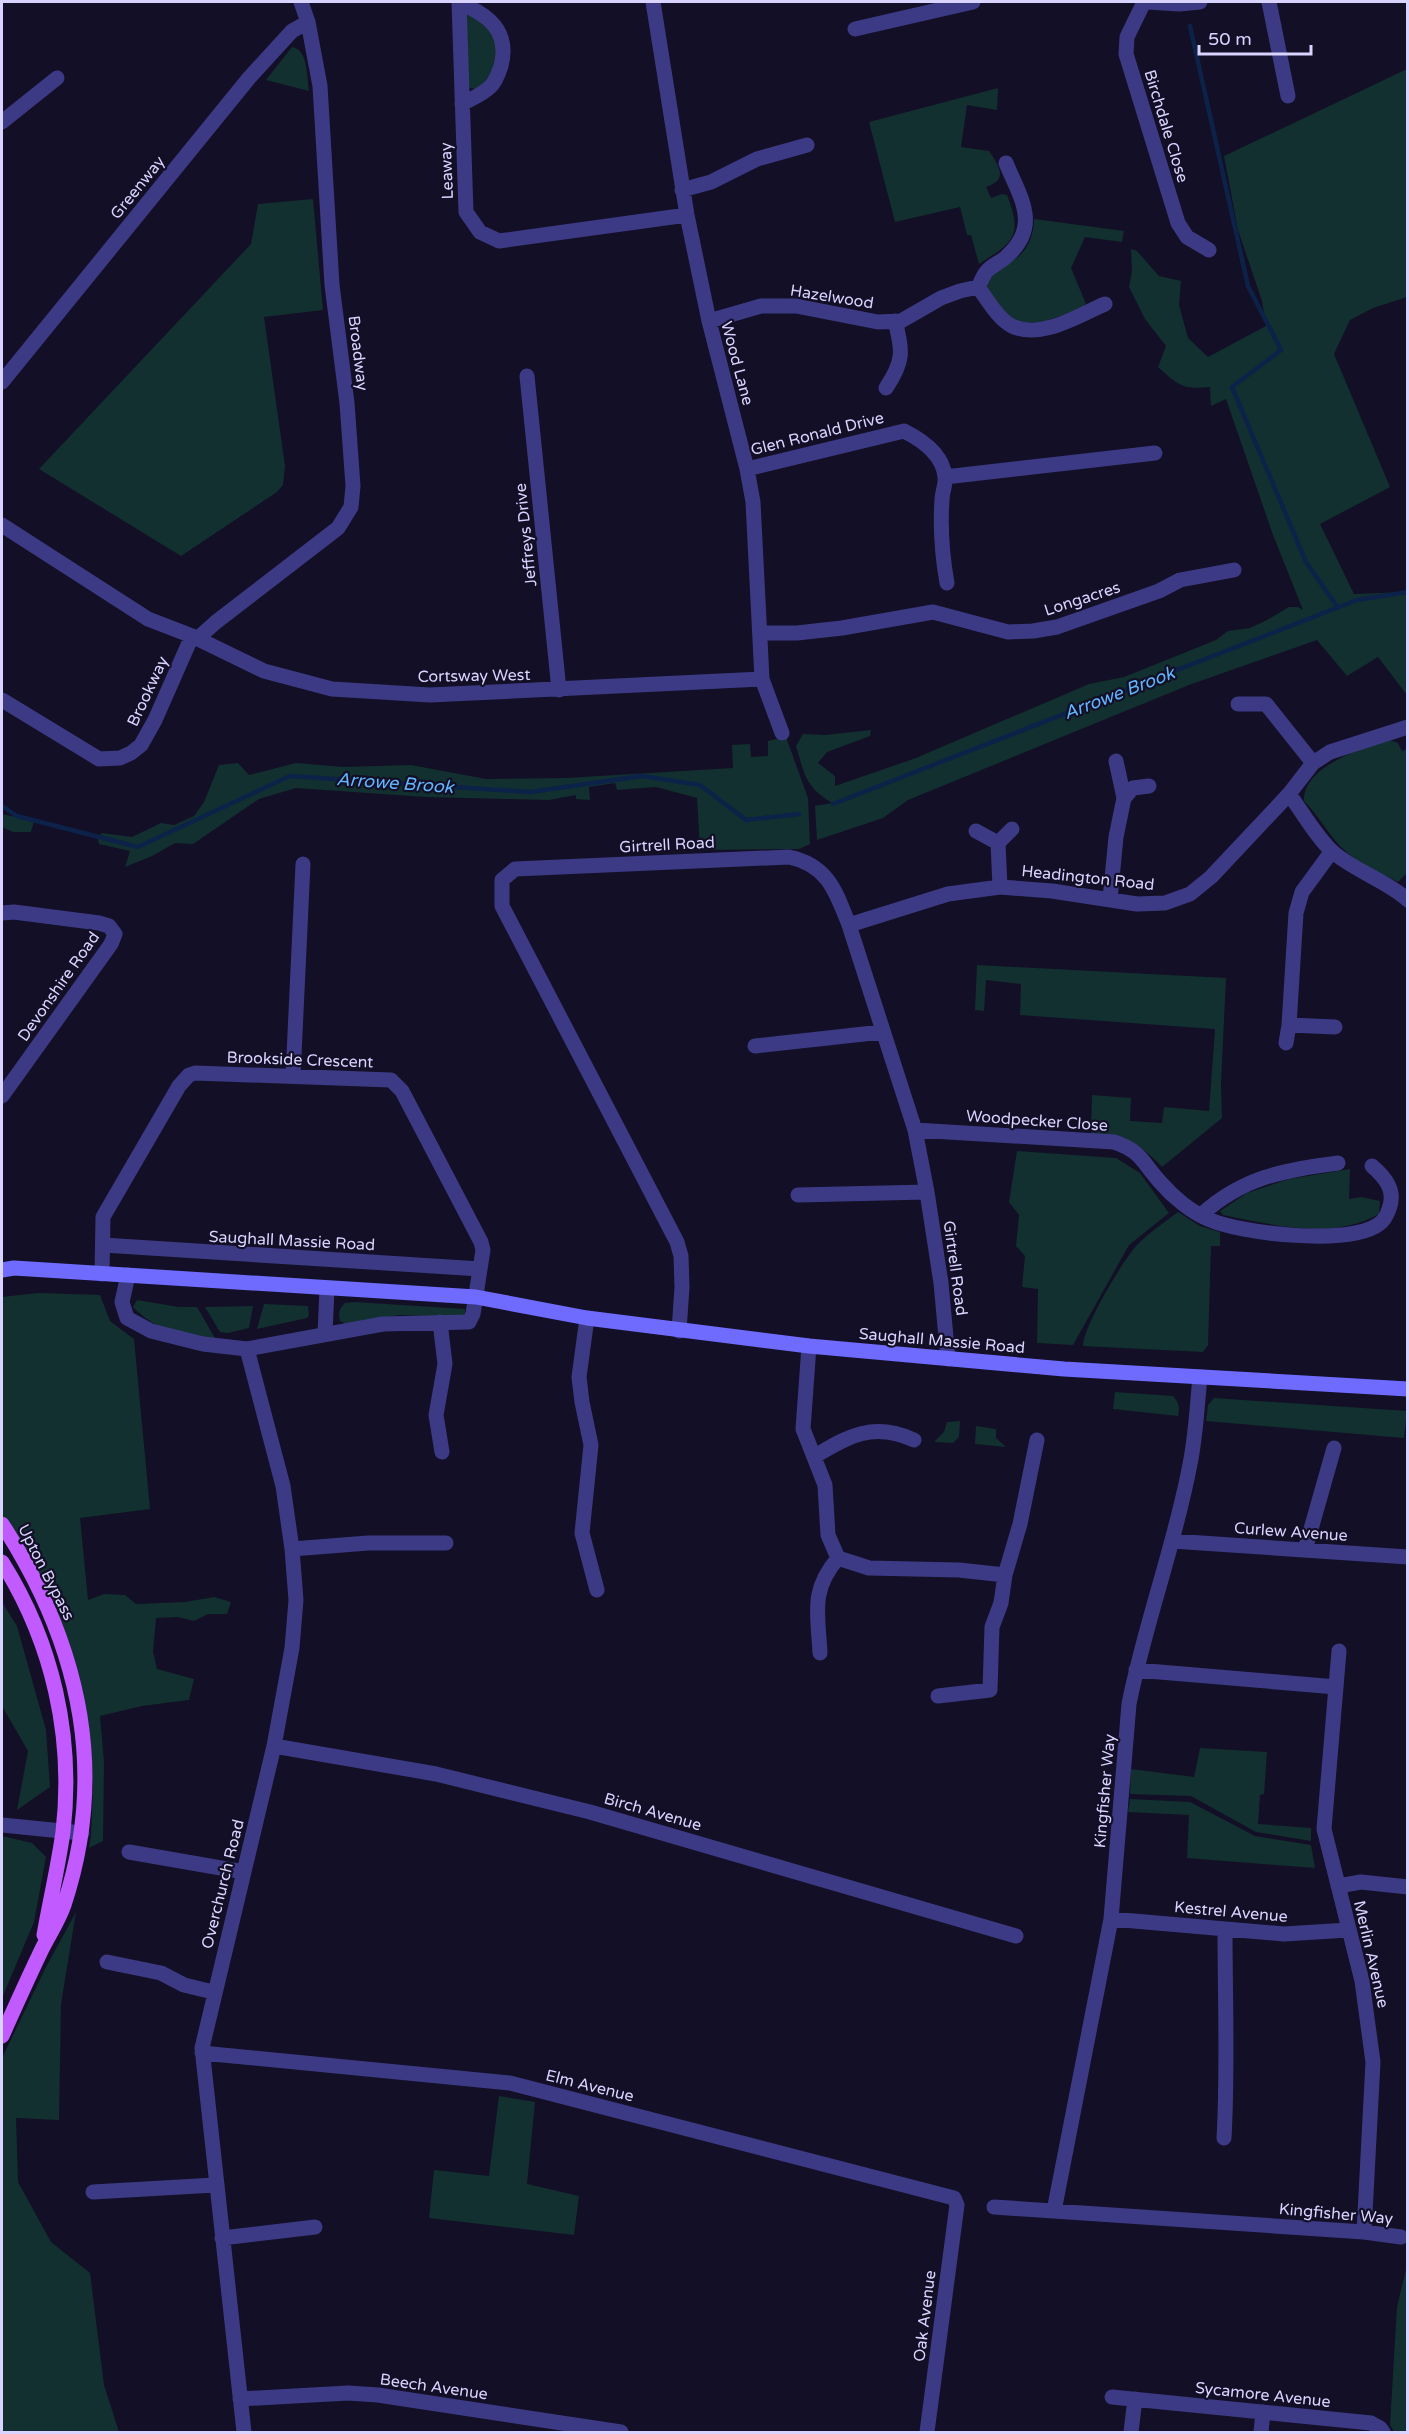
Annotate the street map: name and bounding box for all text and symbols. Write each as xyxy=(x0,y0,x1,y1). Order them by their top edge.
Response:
scale bar xyxy=(1199,18,1312,56)
text: 50 m xyxy=(1208,28,1252,50)
street label: Birchdale Close xyxy=(1139,67,1193,185)
street label: Leaway xyxy=(436,142,458,200)
street label: Greenway xyxy=(106,152,170,223)
street label: Hazelwood xyxy=(789,281,875,313)
street label: Broadway xyxy=(343,314,373,392)
street label: Wood Lane xyxy=(716,319,758,407)
street label: Glen Ronald Drive xyxy=(749,408,886,460)
street label: Jeffreys Drive xyxy=(511,482,541,587)
street label: Longacres xyxy=(1042,577,1123,621)
street label: Brookway xyxy=(123,653,173,730)
water label: Arrowe Brook xyxy=(1060,661,1179,724)
street label: Cortsway West xyxy=(417,665,531,687)
water label: Arrowe Brook xyxy=(336,768,455,798)
street label: Girtrell Road xyxy=(619,833,715,857)
street label: Headington Road xyxy=(1020,861,1155,895)
street label: Devonshire Road xyxy=(14,928,104,1045)
street label: Brookside Crescent xyxy=(226,1047,374,1073)
street label: Woodpecker Close xyxy=(965,1106,1109,1136)
street label: Girtrell Road xyxy=(938,1219,972,1317)
street label: Saughall Massie Road xyxy=(208,1227,376,1255)
street label: Saughall Massie Road xyxy=(858,1324,1026,1358)
street label: Curlew Avenue xyxy=(1233,1518,1348,1546)
street label: Upton Bypass xyxy=(13,1521,79,1624)
street label: Kingfisher Way xyxy=(1090,1733,1120,1849)
street label: Birch Avenue xyxy=(602,1788,704,1835)
street label: Overchurch Road xyxy=(197,1817,249,1951)
street label: Kestrel Avenue xyxy=(1173,1897,1288,1927)
street label: Merlin Avenue xyxy=(1349,1899,1393,2010)
street label: Elm Avenue xyxy=(544,2065,636,2107)
street label: Kingfisher Way xyxy=(1278,2199,1394,2229)
street label: Oak Avenue xyxy=(909,2269,941,2363)
street label: Beech Avenue xyxy=(379,2370,489,2404)
street label: Sycamore Avenue xyxy=(1194,2378,1332,2412)

